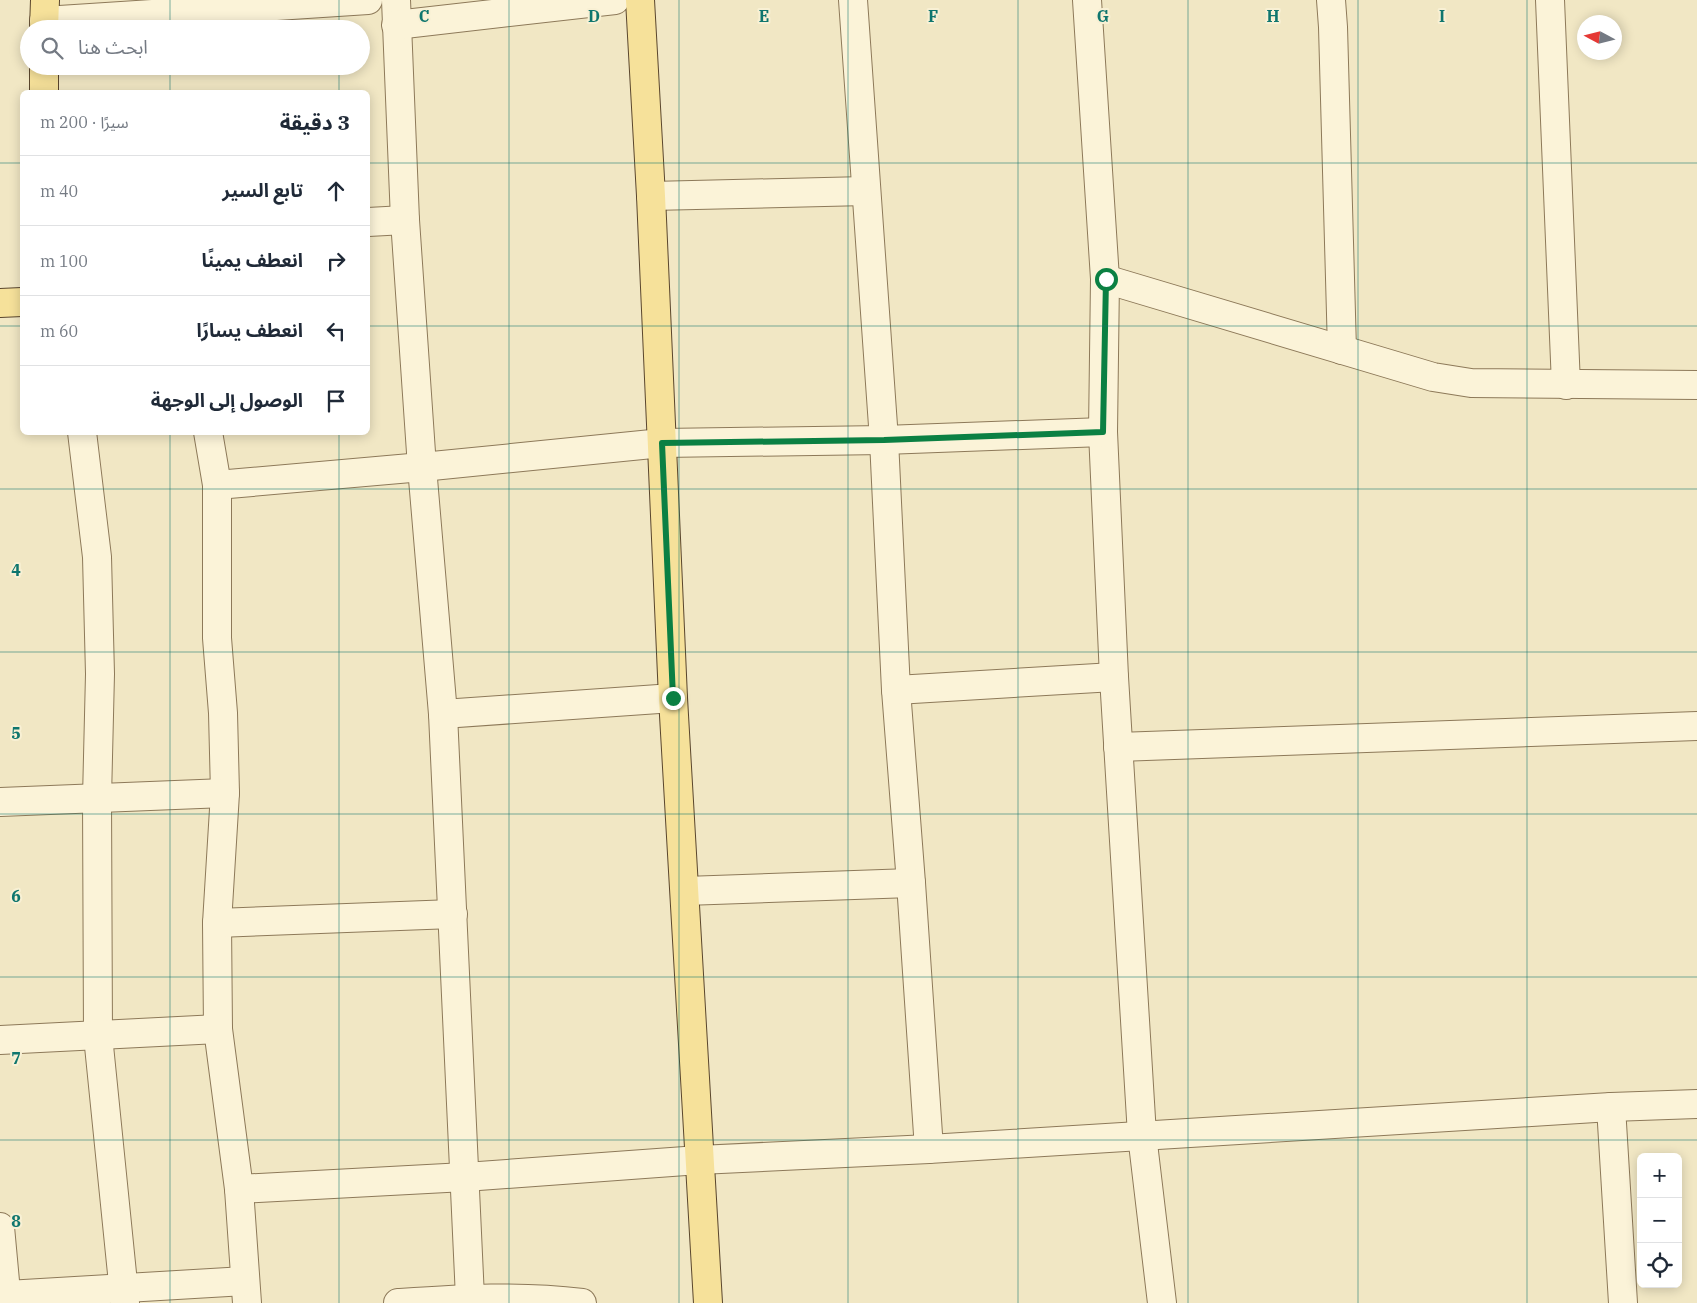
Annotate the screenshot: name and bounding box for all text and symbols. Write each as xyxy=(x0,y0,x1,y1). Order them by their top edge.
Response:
text: C xyxy=(419,6,429,26)
text: D xyxy=(588,6,600,26)
text: E xyxy=(759,6,769,26)
text: F xyxy=(928,6,938,26)
text: G xyxy=(1097,6,1109,26)
text: H xyxy=(1267,6,1280,26)
text: I xyxy=(1439,6,1445,26)
north arrow xyxy=(1577,15,1622,60)
search box xyxy=(20,20,370,75)
icon: search xyxy=(38,34,66,62)
text: ابحث هنا xyxy=(78,35,148,59)
text: 3 دقيقة xyxy=(280,108,350,136)
text: سيرًا · 200 m xyxy=(40,112,129,132)
icon: ahead xyxy=(322,177,350,205)
text: تابع السير xyxy=(222,178,303,202)
text: 40 m xyxy=(40,181,78,201)
icon: right xyxy=(322,247,350,275)
text: انعطف يمينًا xyxy=(201,248,303,272)
text: 100 m xyxy=(40,251,88,271)
route start xyxy=(1095,268,1118,291)
icon: left xyxy=(322,317,350,345)
text: انعطف يسارًا xyxy=(197,318,303,342)
text: 60 m xyxy=(40,321,78,341)
icon: arrive xyxy=(322,387,350,415)
text: الوصول إلى الوجهة xyxy=(151,388,303,412)
text: 4 xyxy=(11,560,21,580)
route end xyxy=(662,687,685,710)
text: 5 xyxy=(11,723,21,743)
text: 6 xyxy=(11,886,21,906)
text: 7 xyxy=(11,1048,21,1068)
map controls xyxy=(1637,1153,1682,1288)
button: + xyxy=(1637,1153,1682,1198)
button: − xyxy=(1637,1198,1682,1243)
text: 8 xyxy=(11,1211,21,1231)
button: locate xyxy=(1637,1243,1682,1288)

